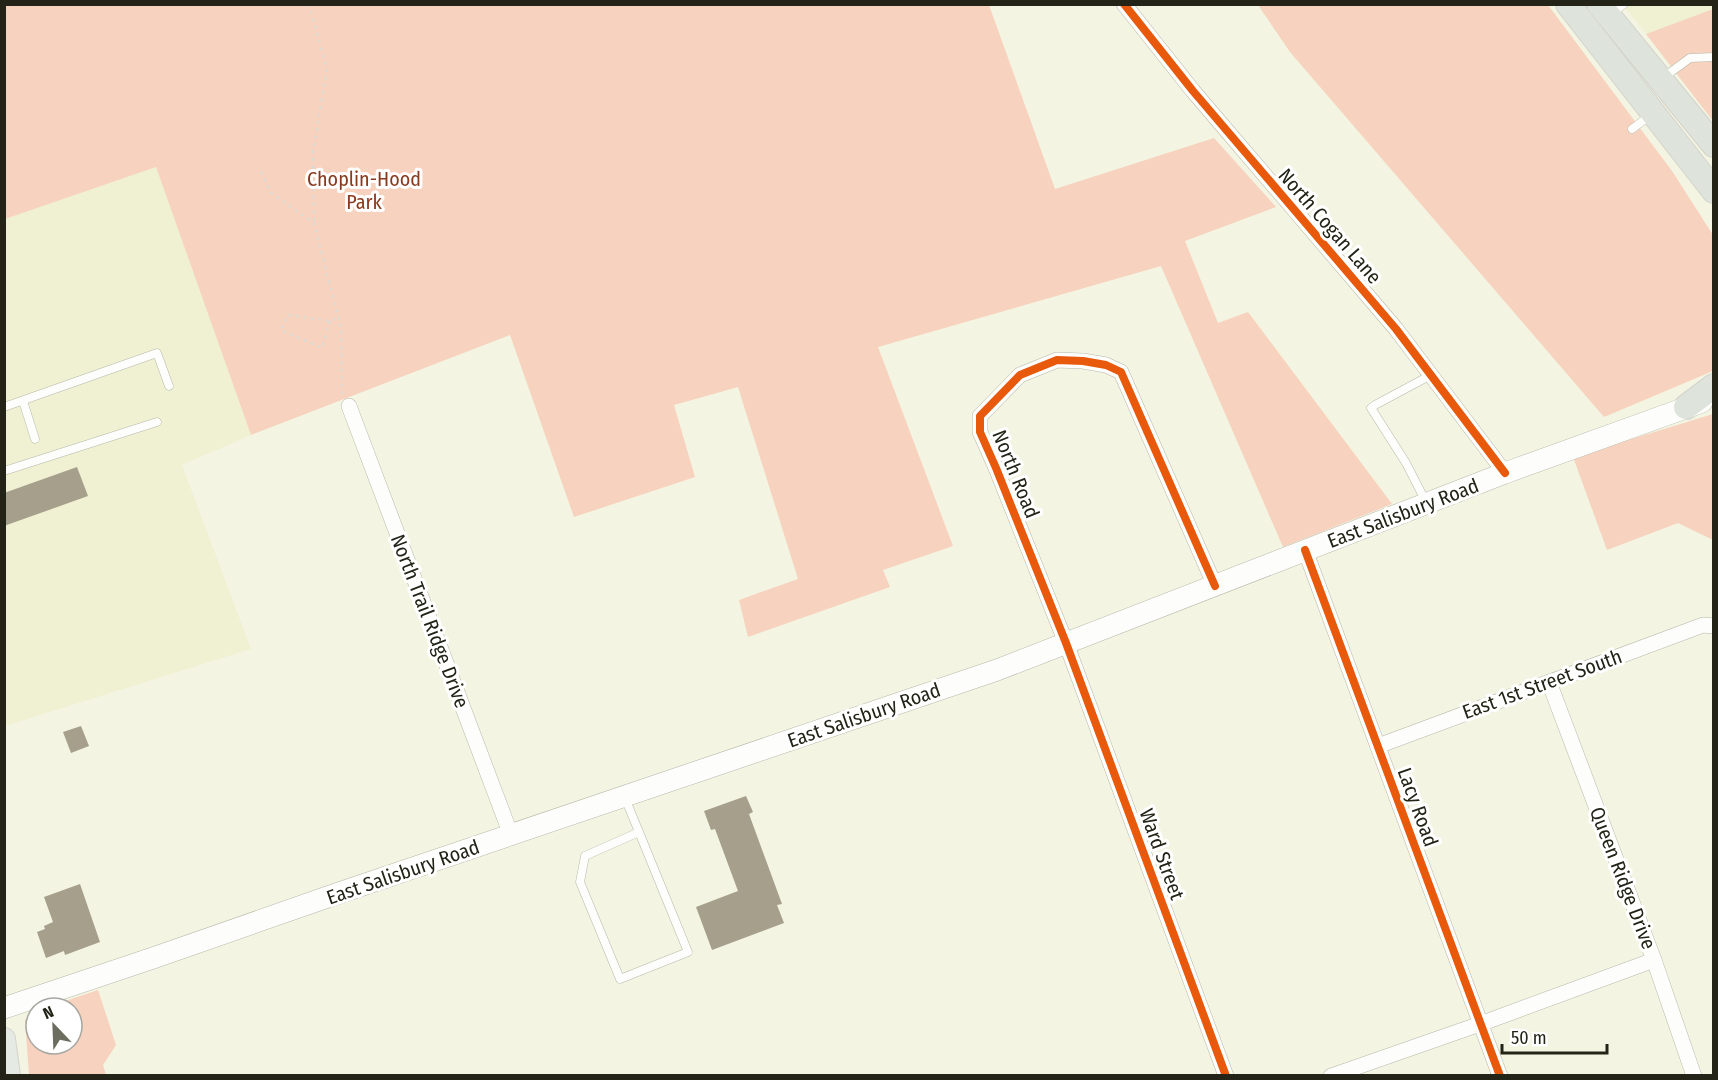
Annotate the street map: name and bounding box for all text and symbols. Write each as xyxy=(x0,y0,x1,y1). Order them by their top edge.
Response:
street label: North Cogan Lane xyxy=(1273,164,1387,288)
park label: Choplin-Hood Park xyxy=(307,167,421,214)
street label: North Road xyxy=(987,426,1045,522)
street label: East Salisbury Road xyxy=(1324,473,1482,553)
street label: North Trail Ridge Drive xyxy=(386,531,474,711)
street label: East 1st Street South xyxy=(1459,644,1625,724)
street label: East Salisbury Road xyxy=(784,678,944,752)
street label: Lacy Road xyxy=(1393,764,1443,850)
street label: Queen Ridge Drive xyxy=(1585,803,1661,953)
street label: Ward Street xyxy=(1134,805,1190,903)
street label: East Salisbury Road xyxy=(323,835,483,909)
north arrow xyxy=(24,996,84,1056)
text: N xyxy=(40,1002,56,1023)
scale bar xyxy=(1502,1017,1607,1055)
text: 50 m xyxy=(1511,1027,1547,1049)

